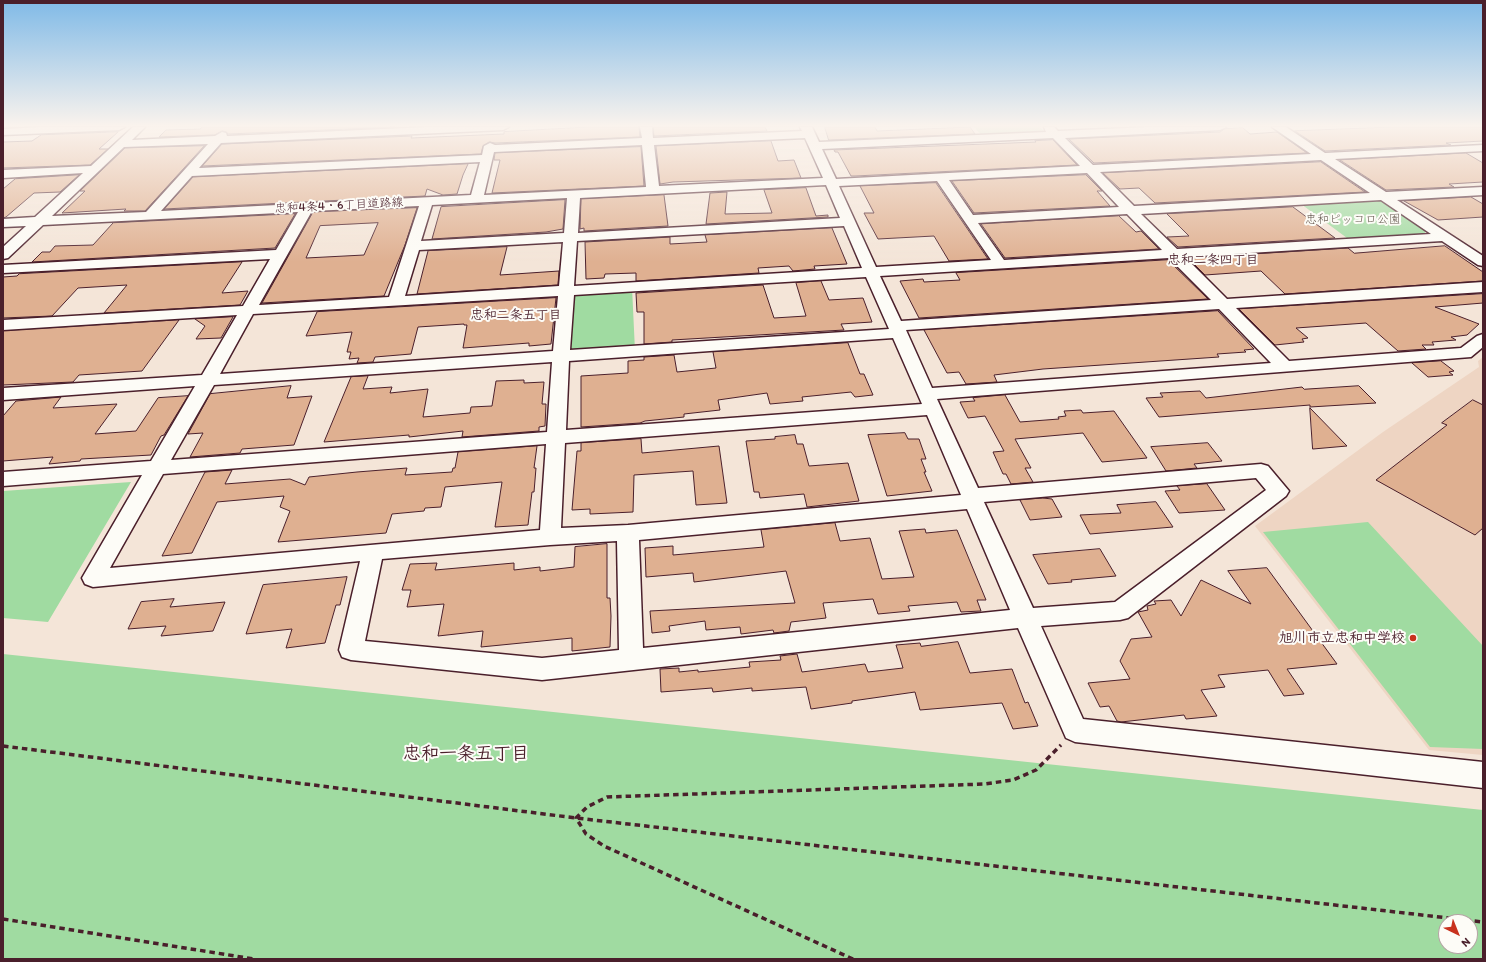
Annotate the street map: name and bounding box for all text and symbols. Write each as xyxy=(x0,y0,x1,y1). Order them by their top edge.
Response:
street label: 忠和4条4・6丁目道路線 xyxy=(274,195,404,217)
park label: 忠和ピッコロ公園 xyxy=(1305,213,1401,227)
district label: 忠和二条四丁目 xyxy=(1168,253,1258,269)
district label: 忠和二条五丁目 xyxy=(471,308,561,324)
place label: 旭川市立忠和中学校 xyxy=(1279,630,1405,646)
marker: 旭川市立忠和中学校 xyxy=(1408,633,1418,643)
district label: 忠和一条五丁目 xyxy=(403,743,529,765)
north arrow xyxy=(1438,914,1478,954)
text: N xyxy=(1459,935,1473,950)

